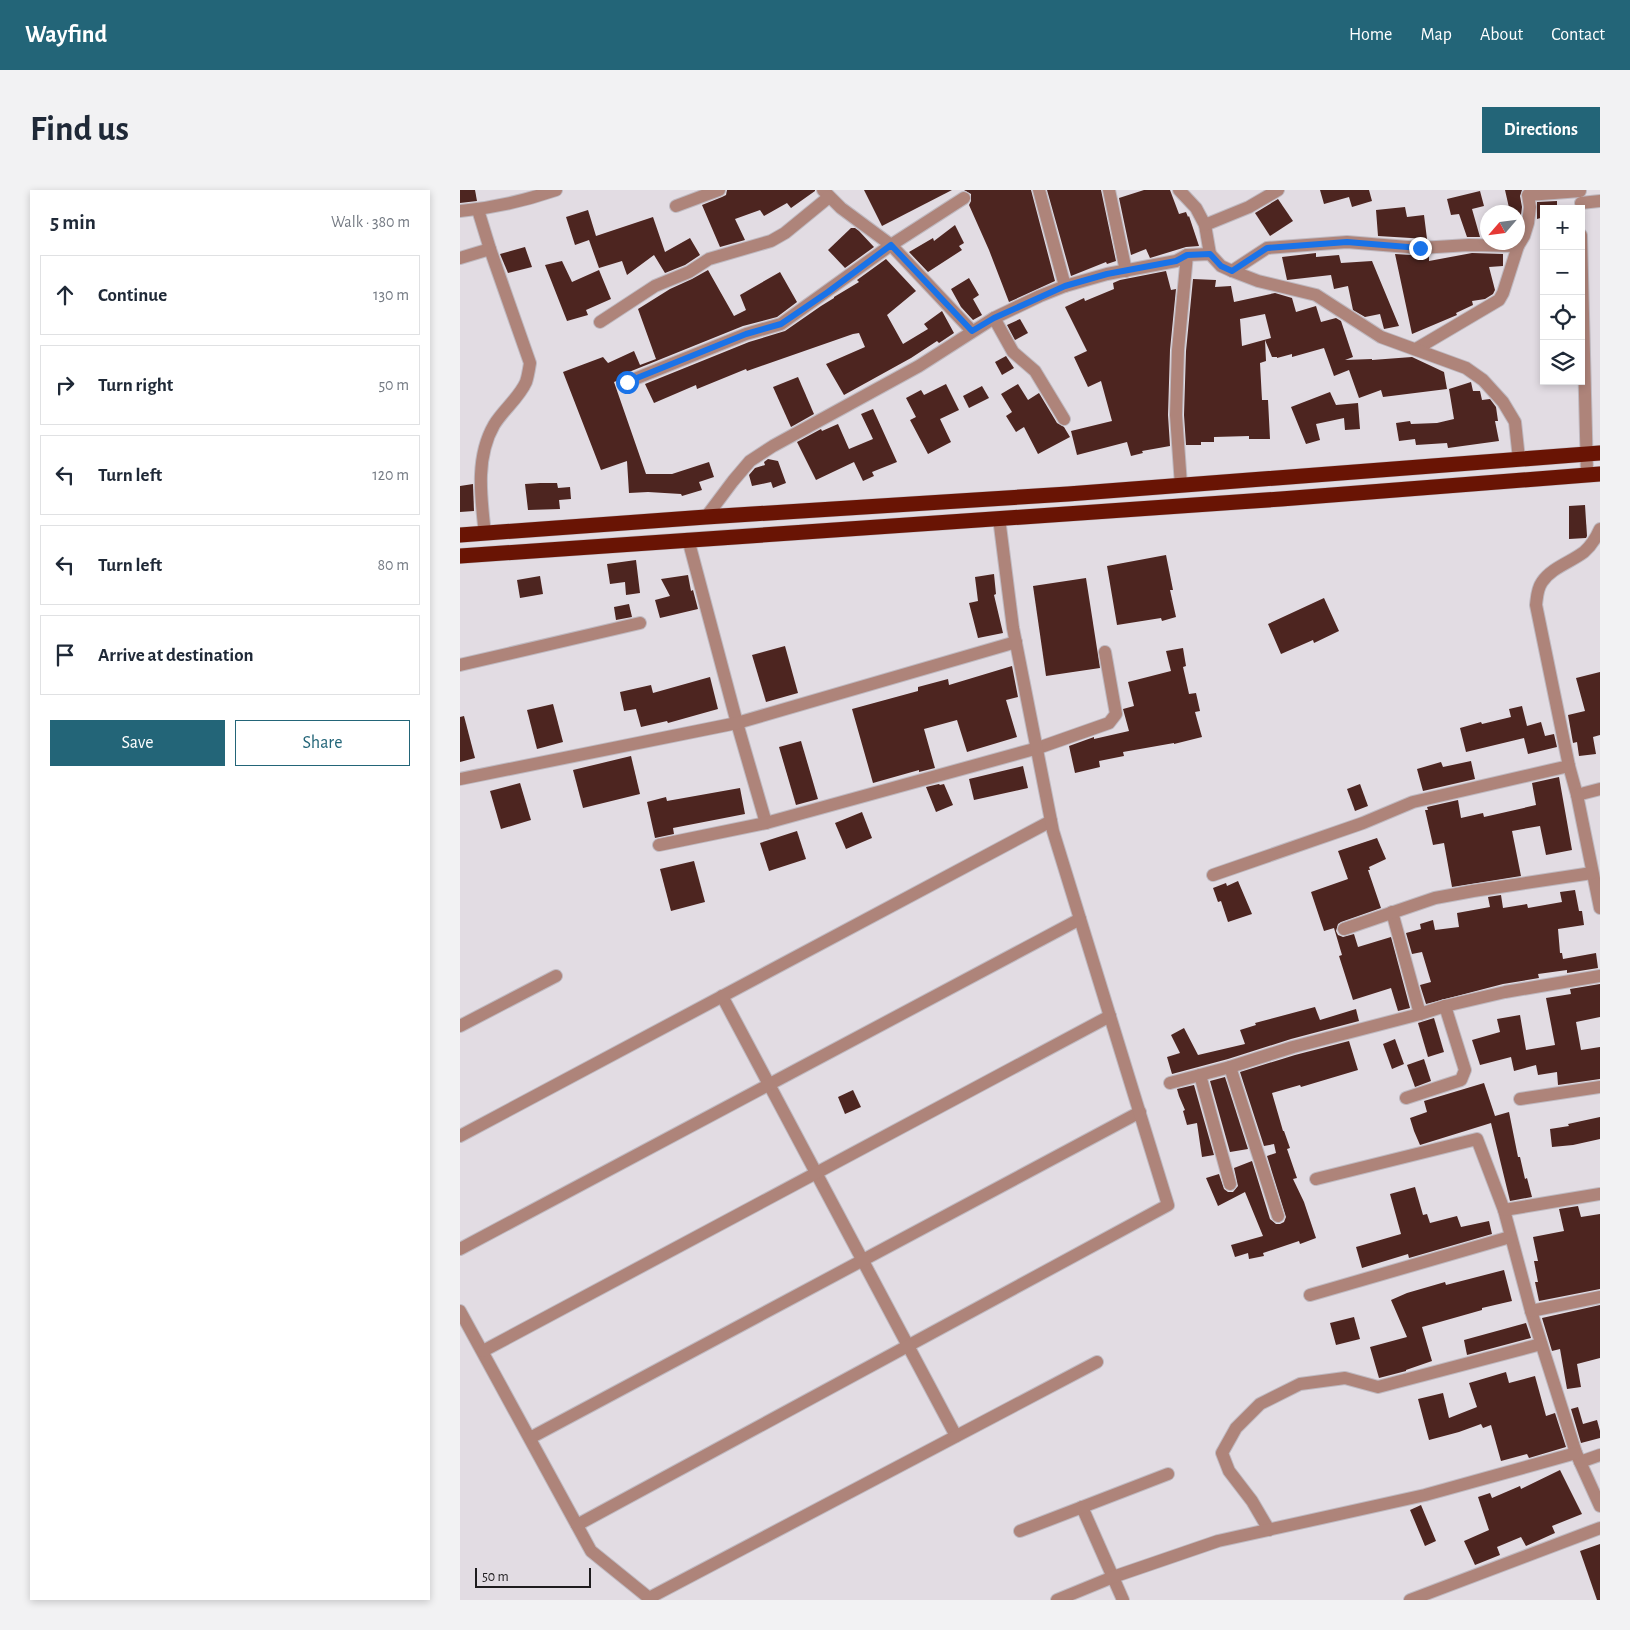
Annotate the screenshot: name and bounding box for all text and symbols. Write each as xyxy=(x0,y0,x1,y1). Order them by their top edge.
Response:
text: Wayfind xyxy=(25,23,107,47)
text: Home xyxy=(1349,26,1392,44)
text: Map xyxy=(1420,26,1452,44)
text: About xyxy=(1480,26,1523,44)
text: Contact xyxy=(1551,26,1605,44)
button: Directions xyxy=(1482,107,1600,153)
text: Find us xyxy=(30,112,129,147)
north arrow xyxy=(1480,205,1525,250)
map controls xyxy=(1540,205,1585,385)
button: + xyxy=(1540,205,1585,250)
text: 5 min xyxy=(50,212,96,233)
text: Walk · 380 m xyxy=(331,214,410,230)
route end xyxy=(1409,237,1432,260)
button: − xyxy=(1540,250,1585,295)
icon: ahead xyxy=(51,281,79,309)
text: Continue xyxy=(98,286,167,305)
text: 130 m xyxy=(373,287,409,303)
button: locate xyxy=(1540,295,1585,340)
button: layers xyxy=(1540,340,1585,385)
icon: right xyxy=(51,371,79,399)
route start xyxy=(616,371,639,394)
text: Turn right xyxy=(98,376,173,395)
text: 50 m xyxy=(378,377,409,393)
icon: left xyxy=(51,461,79,489)
text: Turn left xyxy=(98,466,162,485)
text: 120 m xyxy=(372,467,409,483)
icon: left xyxy=(51,551,79,579)
text: Turn left xyxy=(98,556,162,575)
text: 80 m xyxy=(378,557,409,573)
icon: arrive xyxy=(51,641,79,669)
text: Arrive at destination xyxy=(98,646,254,665)
button: Save xyxy=(50,720,225,766)
button: Share xyxy=(235,720,410,766)
scale bar xyxy=(475,1565,591,1588)
text: 50 m xyxy=(482,1570,509,1584)

